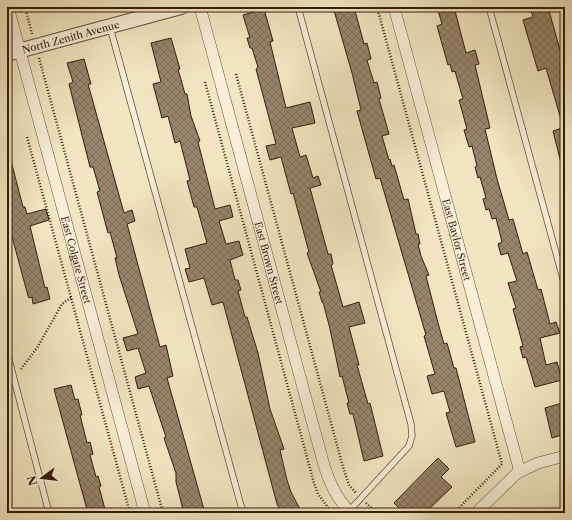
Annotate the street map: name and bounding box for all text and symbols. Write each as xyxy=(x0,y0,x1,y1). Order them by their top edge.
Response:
street label: North Zenith Avenue xyxy=(21,18,121,57)
street label: East Baylor Street xyxy=(439,197,474,283)
street label: East Colgate Street xyxy=(58,215,94,306)
street label: East Brown Street xyxy=(251,220,286,306)
north arrow xyxy=(22,458,62,498)
text: N xyxy=(24,474,40,487)

